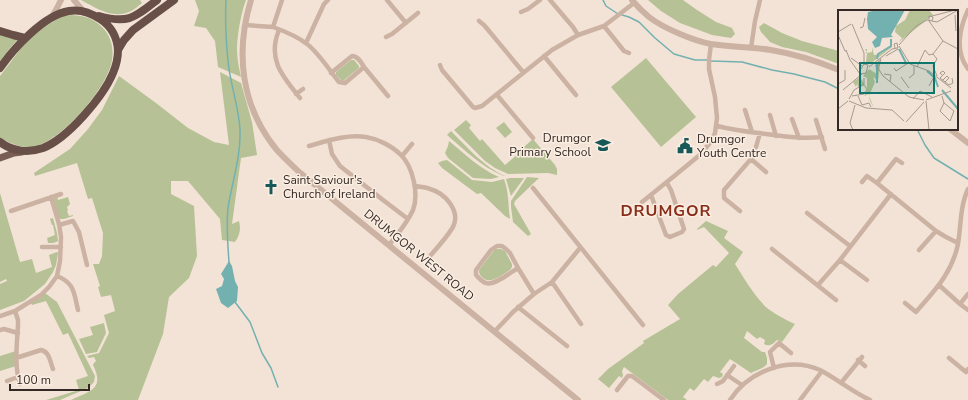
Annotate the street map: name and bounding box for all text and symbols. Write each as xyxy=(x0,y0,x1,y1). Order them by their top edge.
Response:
inset map xyxy=(838,10,958,130)
place label: Drumgor Primary School xyxy=(509,130,592,160)
place label: Drumgor Youth Centre xyxy=(696,131,766,161)
school or university icon: Drumgor Primary School xyxy=(594,136,612,154)
public building icon: Drumgor Youth Centre xyxy=(676,137,694,155)
place label: Saint Saviour's Church of Ireland xyxy=(283,172,375,202)
church icon: Saint Saviour's Church of Ireland xyxy=(262,178,280,196)
district label: DRUMGOR xyxy=(620,200,712,222)
street label: DRUMGOR WEST ROAD xyxy=(361,206,477,304)
scale bar xyxy=(10,366,89,392)
text: 100 m xyxy=(16,372,51,388)

